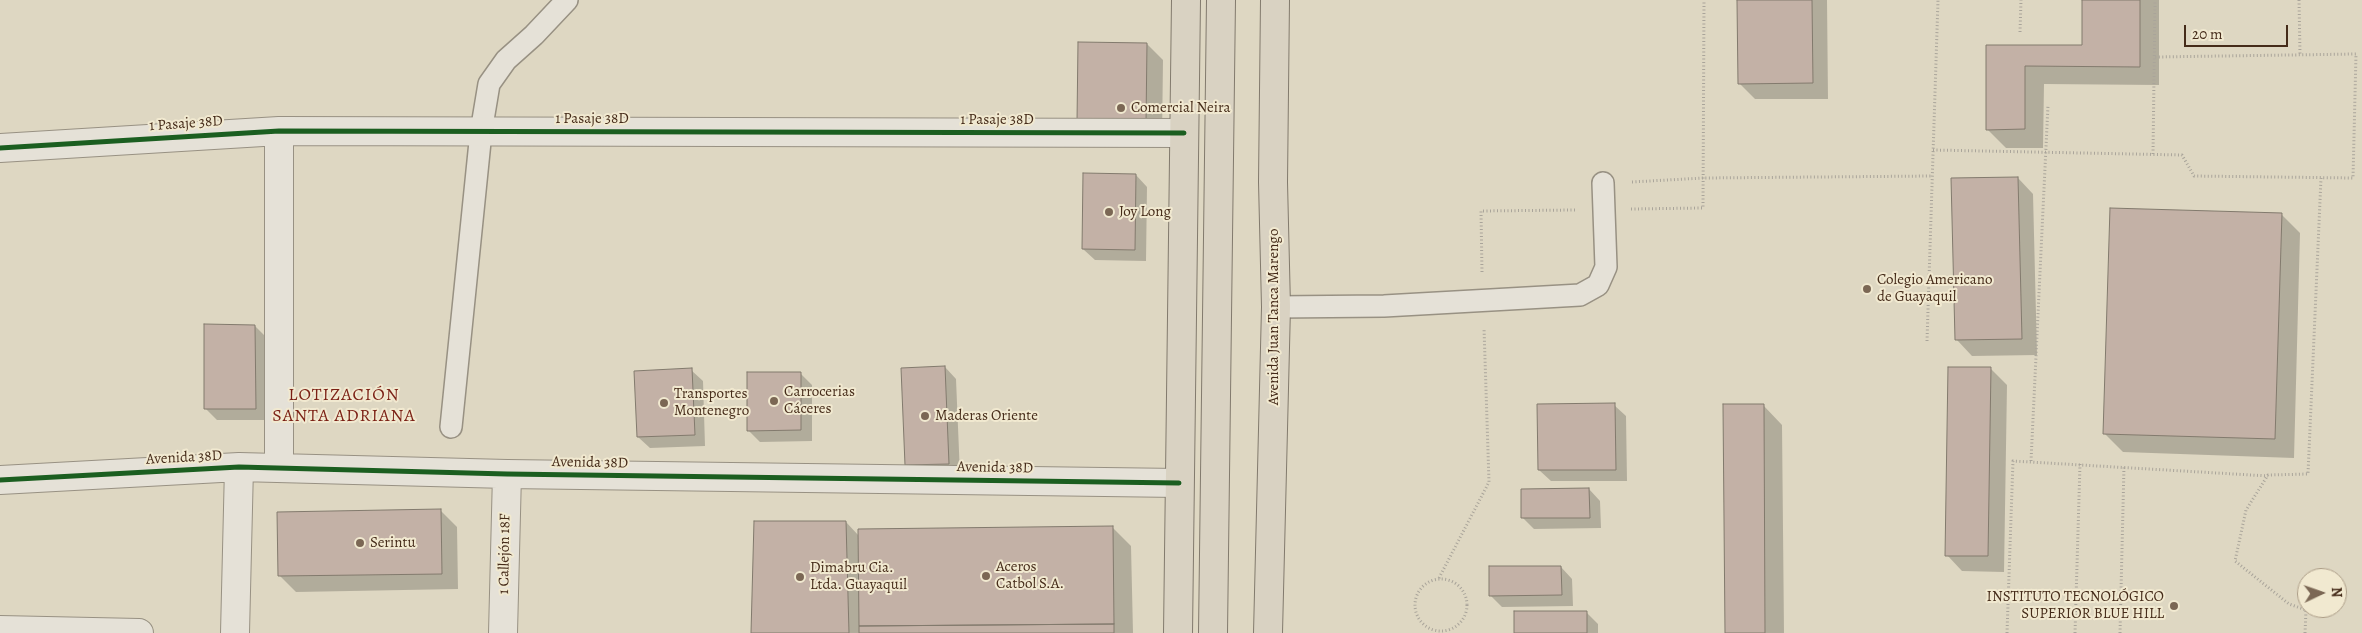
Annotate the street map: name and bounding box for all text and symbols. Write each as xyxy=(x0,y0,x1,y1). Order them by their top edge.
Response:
scale bar xyxy=(2187,15,2291,47)
text: 20 m xyxy=(2192,24,2223,44)
place label: Comercial Neira xyxy=(1131,99,1231,117)
marker: Comercial Neira xyxy=(1115,102,1127,114)
street label: 1 Pasaje 38D xyxy=(555,110,629,128)
street label: 1 Pasaje 38D xyxy=(960,111,1034,129)
street label: 1 Pasaje 38D xyxy=(149,112,223,136)
place label: Joy Long xyxy=(1119,203,1171,221)
marker: Joy Long xyxy=(1103,206,1115,218)
street label: Avenida Juan Tanca Marengo xyxy=(1265,229,1283,405)
place label: Colegio Americano de Guayaquil xyxy=(1877,271,1992,306)
marker: Colegio Americano de Guayaquil xyxy=(1861,283,1873,295)
place label: Carrocerias Cáceres xyxy=(784,383,855,418)
district label: LOTIZACIÓN SANTA ADRIANA xyxy=(271,385,417,428)
place label: Transportes Montenegro xyxy=(674,385,749,420)
marker: Carrocerias Cáceres xyxy=(768,395,780,407)
marker: Transportes Montenegro xyxy=(658,397,670,409)
place label: Maderas Oriente xyxy=(935,407,1038,425)
marker: Maderas Oriente xyxy=(919,410,931,422)
street label: Avenida 38D xyxy=(146,447,222,469)
street label: Avenida 38D xyxy=(552,453,628,473)
street label: Avenida 38D xyxy=(957,458,1033,478)
street label: 1 Callejón 18F xyxy=(495,513,515,595)
place label: Serintu xyxy=(370,534,416,552)
marker: Serintu xyxy=(354,537,366,549)
place label: Aceros Catbol S.A. xyxy=(996,558,1064,593)
place label: Dimabru Cia. Ltda. Guayaquil xyxy=(810,559,907,594)
north arrow xyxy=(2297,568,2347,618)
marker: Aceros Catbol S.A. xyxy=(980,570,992,582)
marker: Dimabru Cia. Ltda. Guayaquil xyxy=(794,571,806,583)
text: N xyxy=(2327,587,2346,598)
place label: INSTITUTO TECNOLÓGICO SUPERIOR BLUE HILL xyxy=(1986,588,2164,623)
marker: INSTITUTO TECNOLÓGICO SUPERIOR BLUE HILL xyxy=(2168,600,2180,612)

